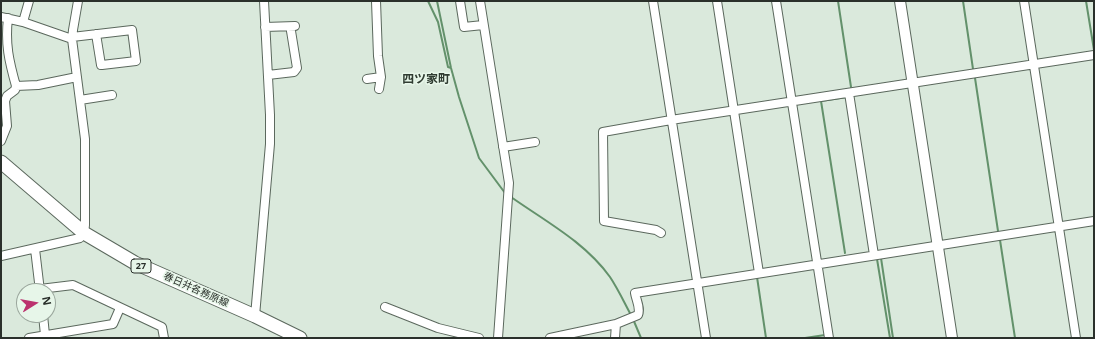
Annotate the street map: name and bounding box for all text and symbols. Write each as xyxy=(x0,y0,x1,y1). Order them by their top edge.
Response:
district label: 四ツ家町 xyxy=(402,73,450,87)
road number: 27 xyxy=(131,259,151,273)
street label: 春日井各務原線 xyxy=(162,270,230,310)
north arrow xyxy=(16,283,56,323)
text: N xyxy=(39,295,56,307)

